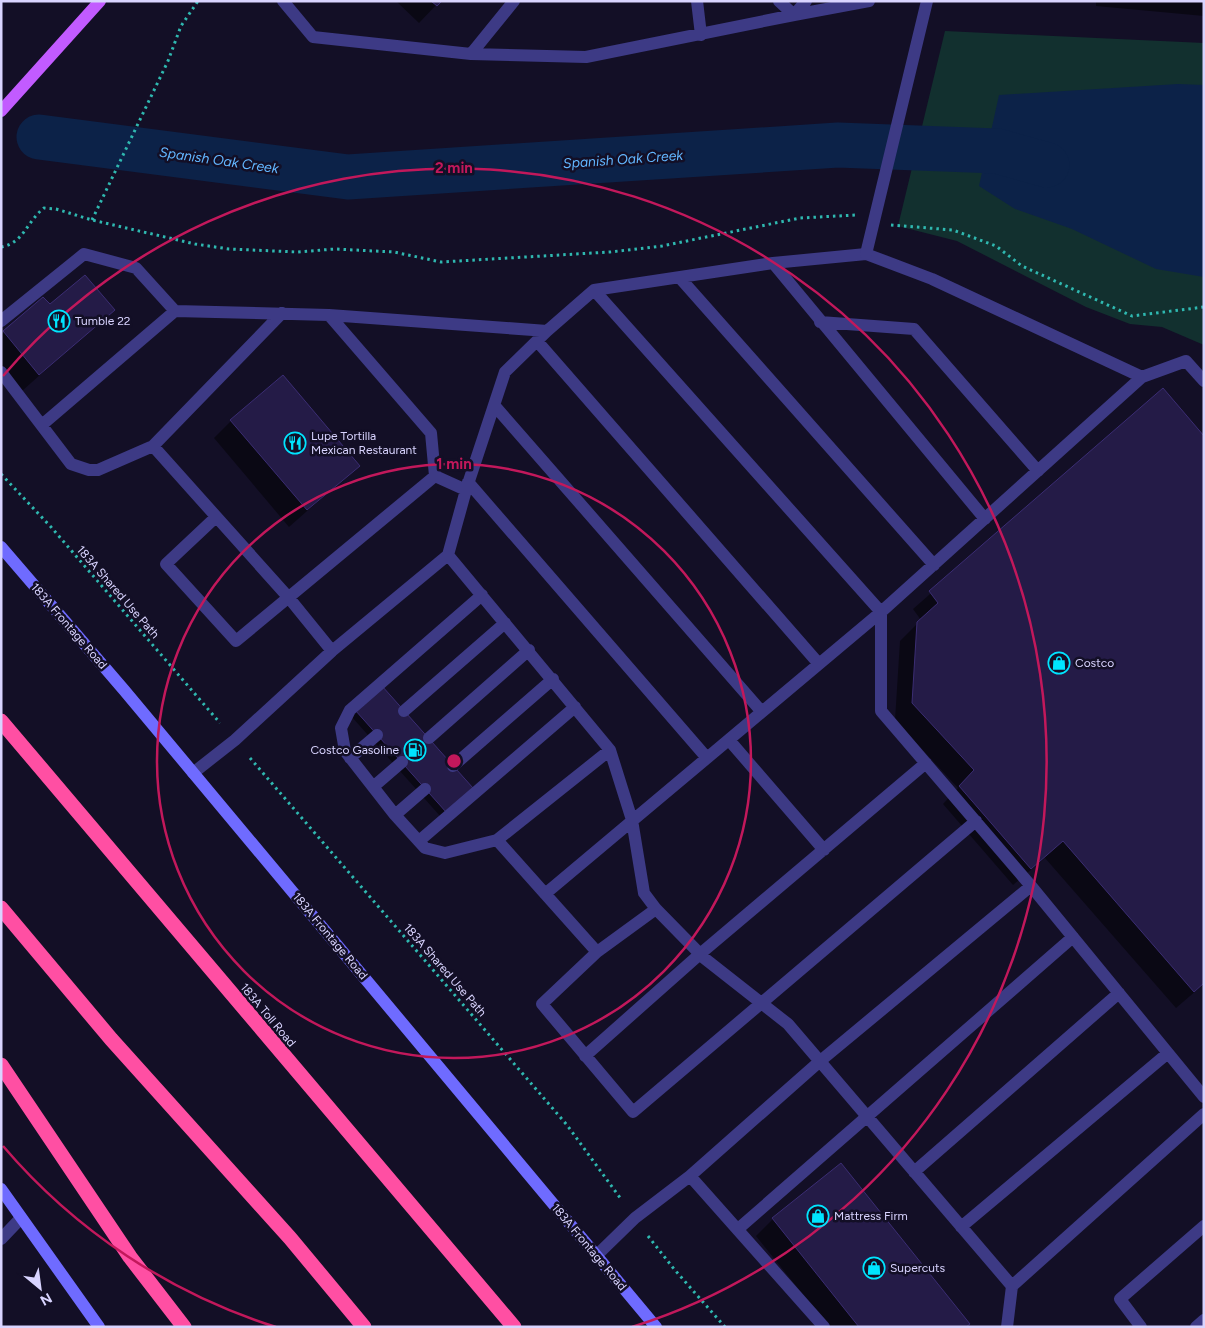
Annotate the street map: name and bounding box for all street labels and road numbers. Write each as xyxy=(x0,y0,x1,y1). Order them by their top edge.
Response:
street label: 183A Shared Use Path xyxy=(74,543,162,642)
street label: 183A Frontage Road xyxy=(28,580,110,672)
street label: 183A Frontage Road xyxy=(290,890,370,982)
street label: 183A Shared Use Path xyxy=(401,921,489,1020)
street label: 183A Toll Road xyxy=(237,980,299,1050)
street label: 183A Frontage Road xyxy=(549,1201,629,1293)

